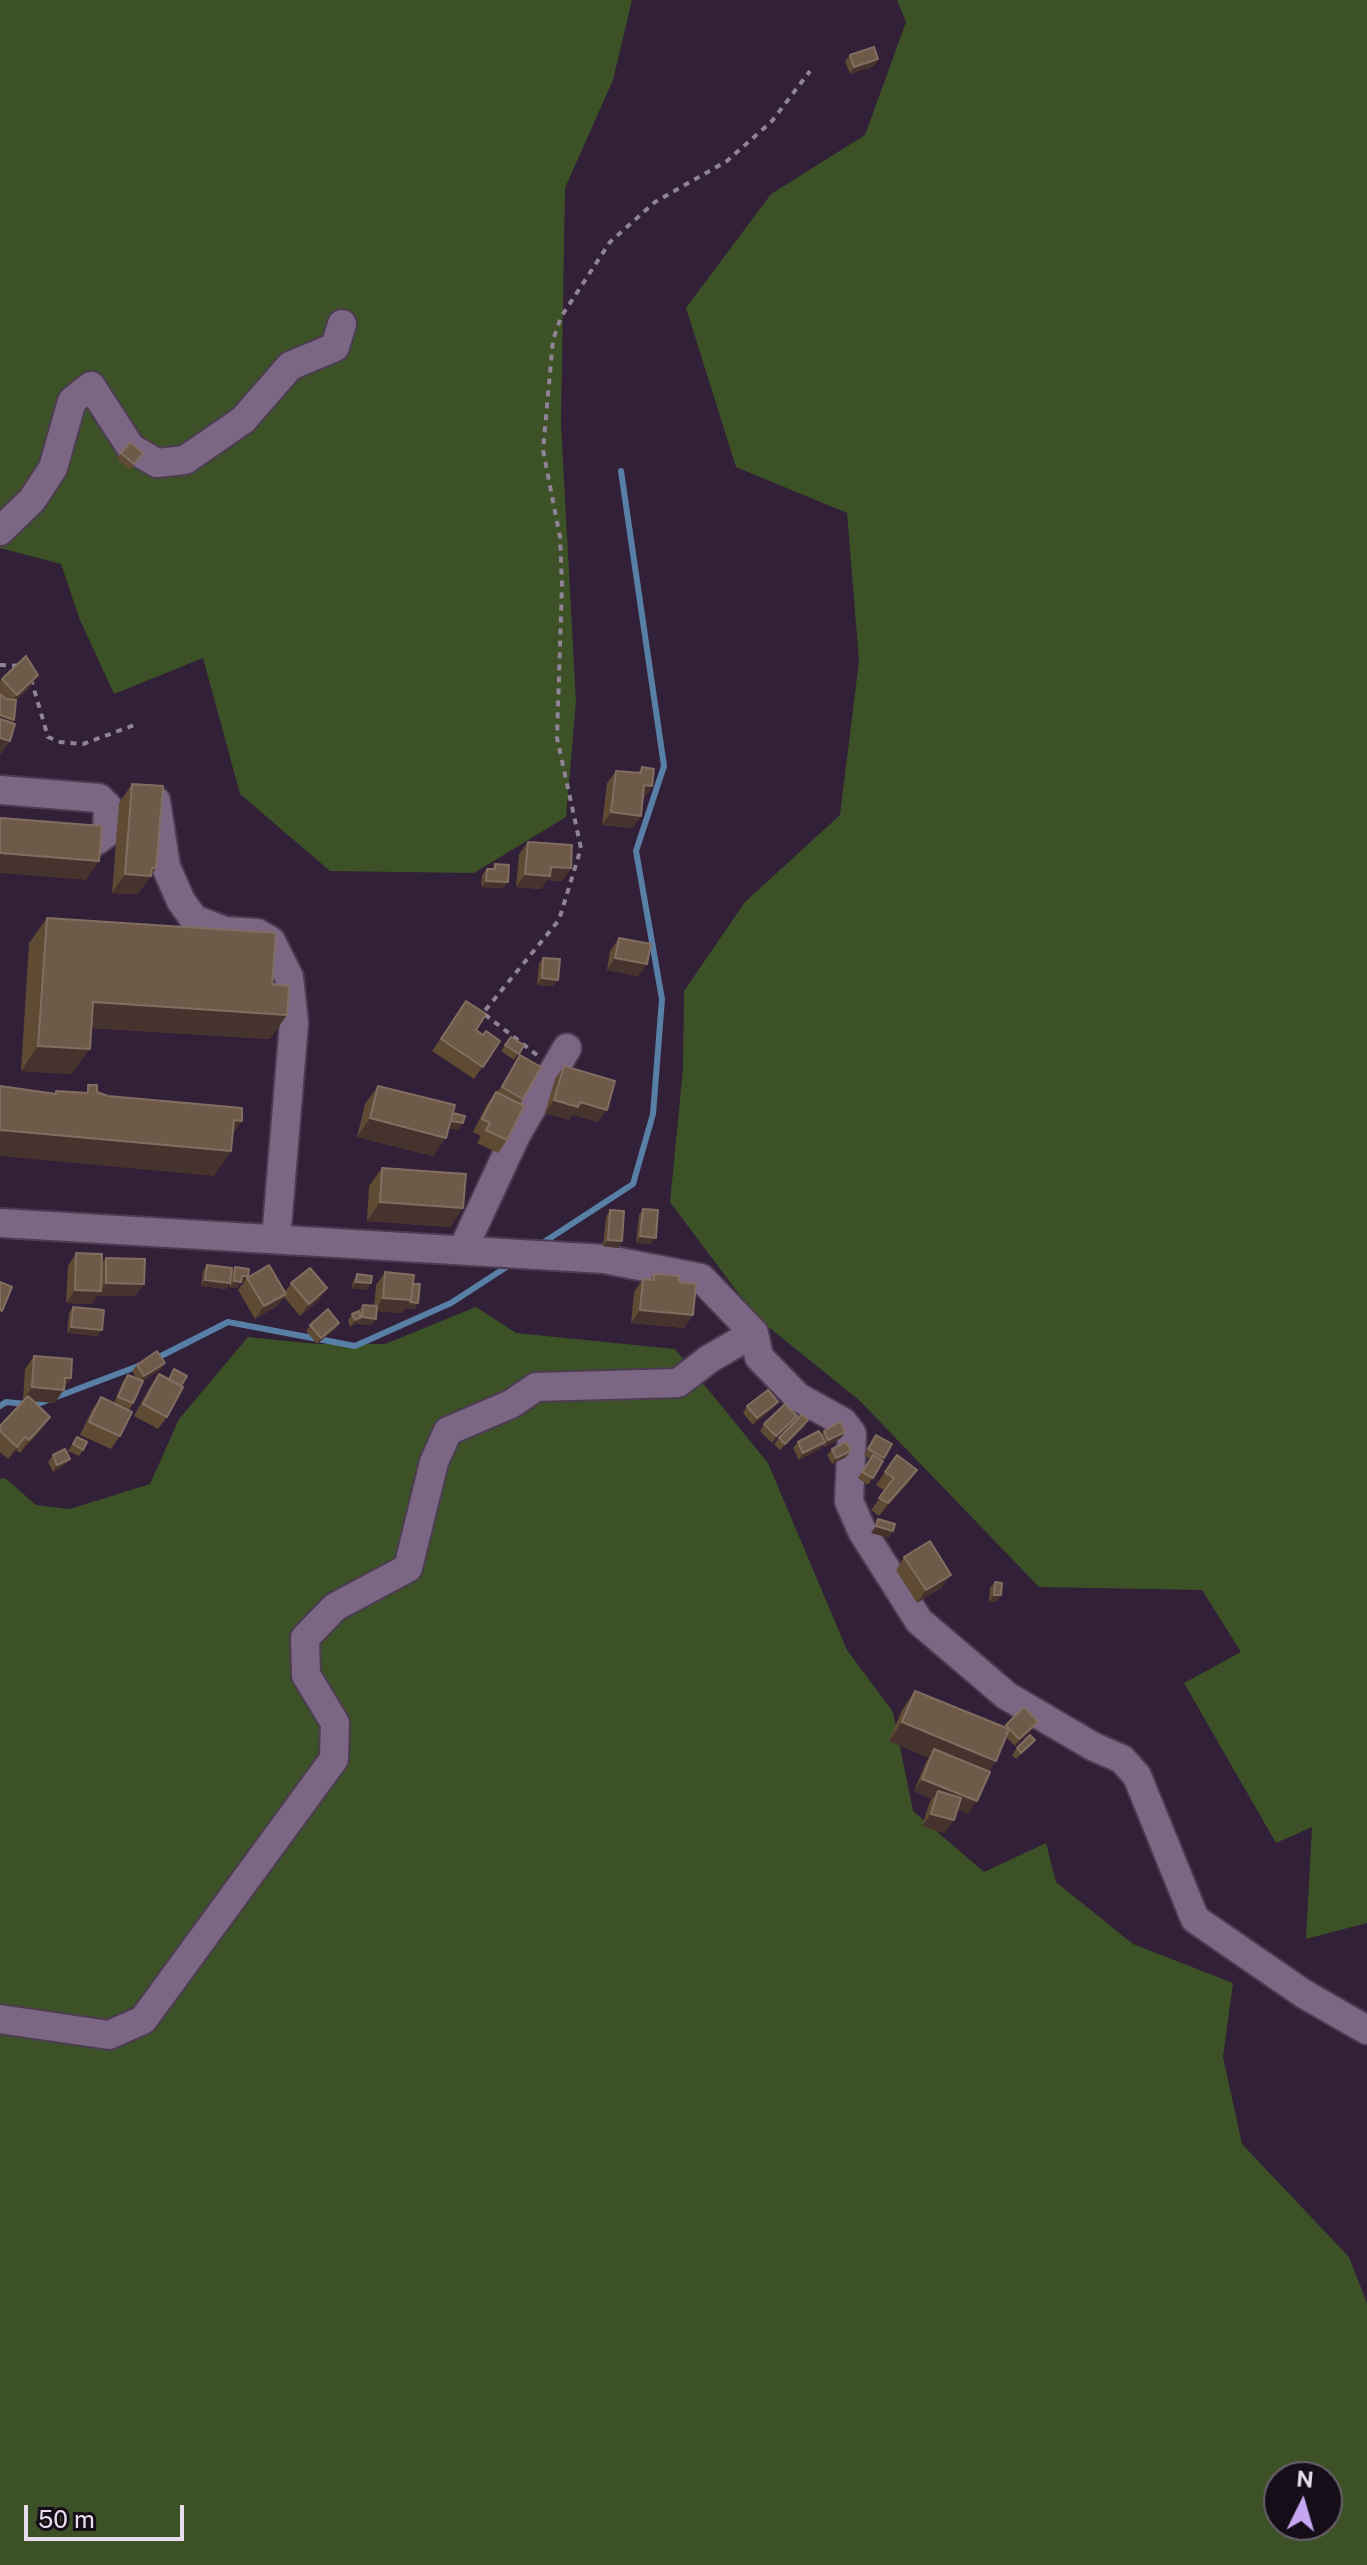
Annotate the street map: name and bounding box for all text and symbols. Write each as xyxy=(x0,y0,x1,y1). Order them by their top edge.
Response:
north arrow xyxy=(1263,2461,1343,2541)
text: N xyxy=(1295,2465,1315,2493)
scale bar xyxy=(28,2489,188,2539)
text: 50 m xyxy=(38,2505,95,2533)

